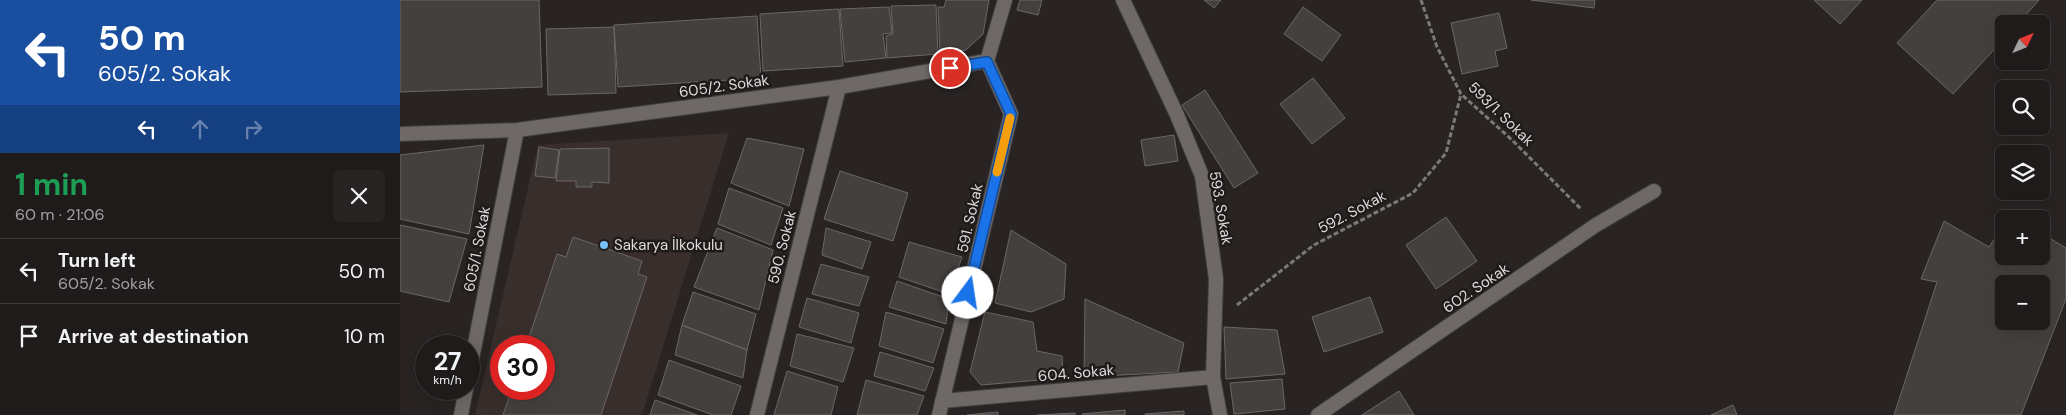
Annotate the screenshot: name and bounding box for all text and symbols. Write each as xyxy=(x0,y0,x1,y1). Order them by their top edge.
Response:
text: 50 m xyxy=(98,15,186,61)
north arrow xyxy=(1995,15,2050,70)
map controls xyxy=(1995,15,2050,330)
icon: left xyxy=(15,20,80,85)
pin xyxy=(929,47,971,89)
icon: arrive xyxy=(936,54,964,82)
text: 605/2. Sokak xyxy=(98,59,231,88)
street label: 605/2. Sokak xyxy=(678,70,771,102)
street label: 593/1. Sokak xyxy=(1464,77,1539,151)
button: search xyxy=(1995,80,2050,135)
icon: left xyxy=(133,115,161,143)
icon: ahead xyxy=(186,115,214,143)
icon: right xyxy=(239,115,267,143)
button: layers xyxy=(1995,145,2050,200)
text: 1 min xyxy=(15,165,88,204)
button: close xyxy=(333,170,385,222)
street label: 593. Sokak xyxy=(1205,170,1237,247)
street label: 591. Sokak xyxy=(952,181,988,255)
street label: 592. Sokak xyxy=(1315,186,1390,238)
text: 60 m · 21:06 xyxy=(15,204,105,225)
street label: 605/1. Sokak xyxy=(459,204,495,293)
street label: 590. Sokak xyxy=(763,207,801,286)
button: + xyxy=(1995,210,2050,265)
place label: Sakarya İlkokulu xyxy=(614,235,723,255)
marker: Sakarya İlkokulu xyxy=(598,239,610,251)
text: Turn left xyxy=(58,248,136,273)
icon: left xyxy=(15,257,43,285)
street label: 602. Sokak xyxy=(1439,258,1513,318)
text: 50 m xyxy=(338,259,385,284)
position arrow xyxy=(941,266,993,318)
text: 605/2. Sokak xyxy=(58,273,155,294)
button: − xyxy=(1995,275,2050,330)
icon: arrive xyxy=(15,322,43,350)
text: Arrive at destination xyxy=(58,324,249,349)
text: 10 m xyxy=(344,324,385,349)
speed limit sign: 30 xyxy=(490,335,555,400)
text: 27 xyxy=(434,345,461,378)
street label: 604. Sokak xyxy=(1037,360,1115,386)
text: km/h xyxy=(433,372,462,388)

